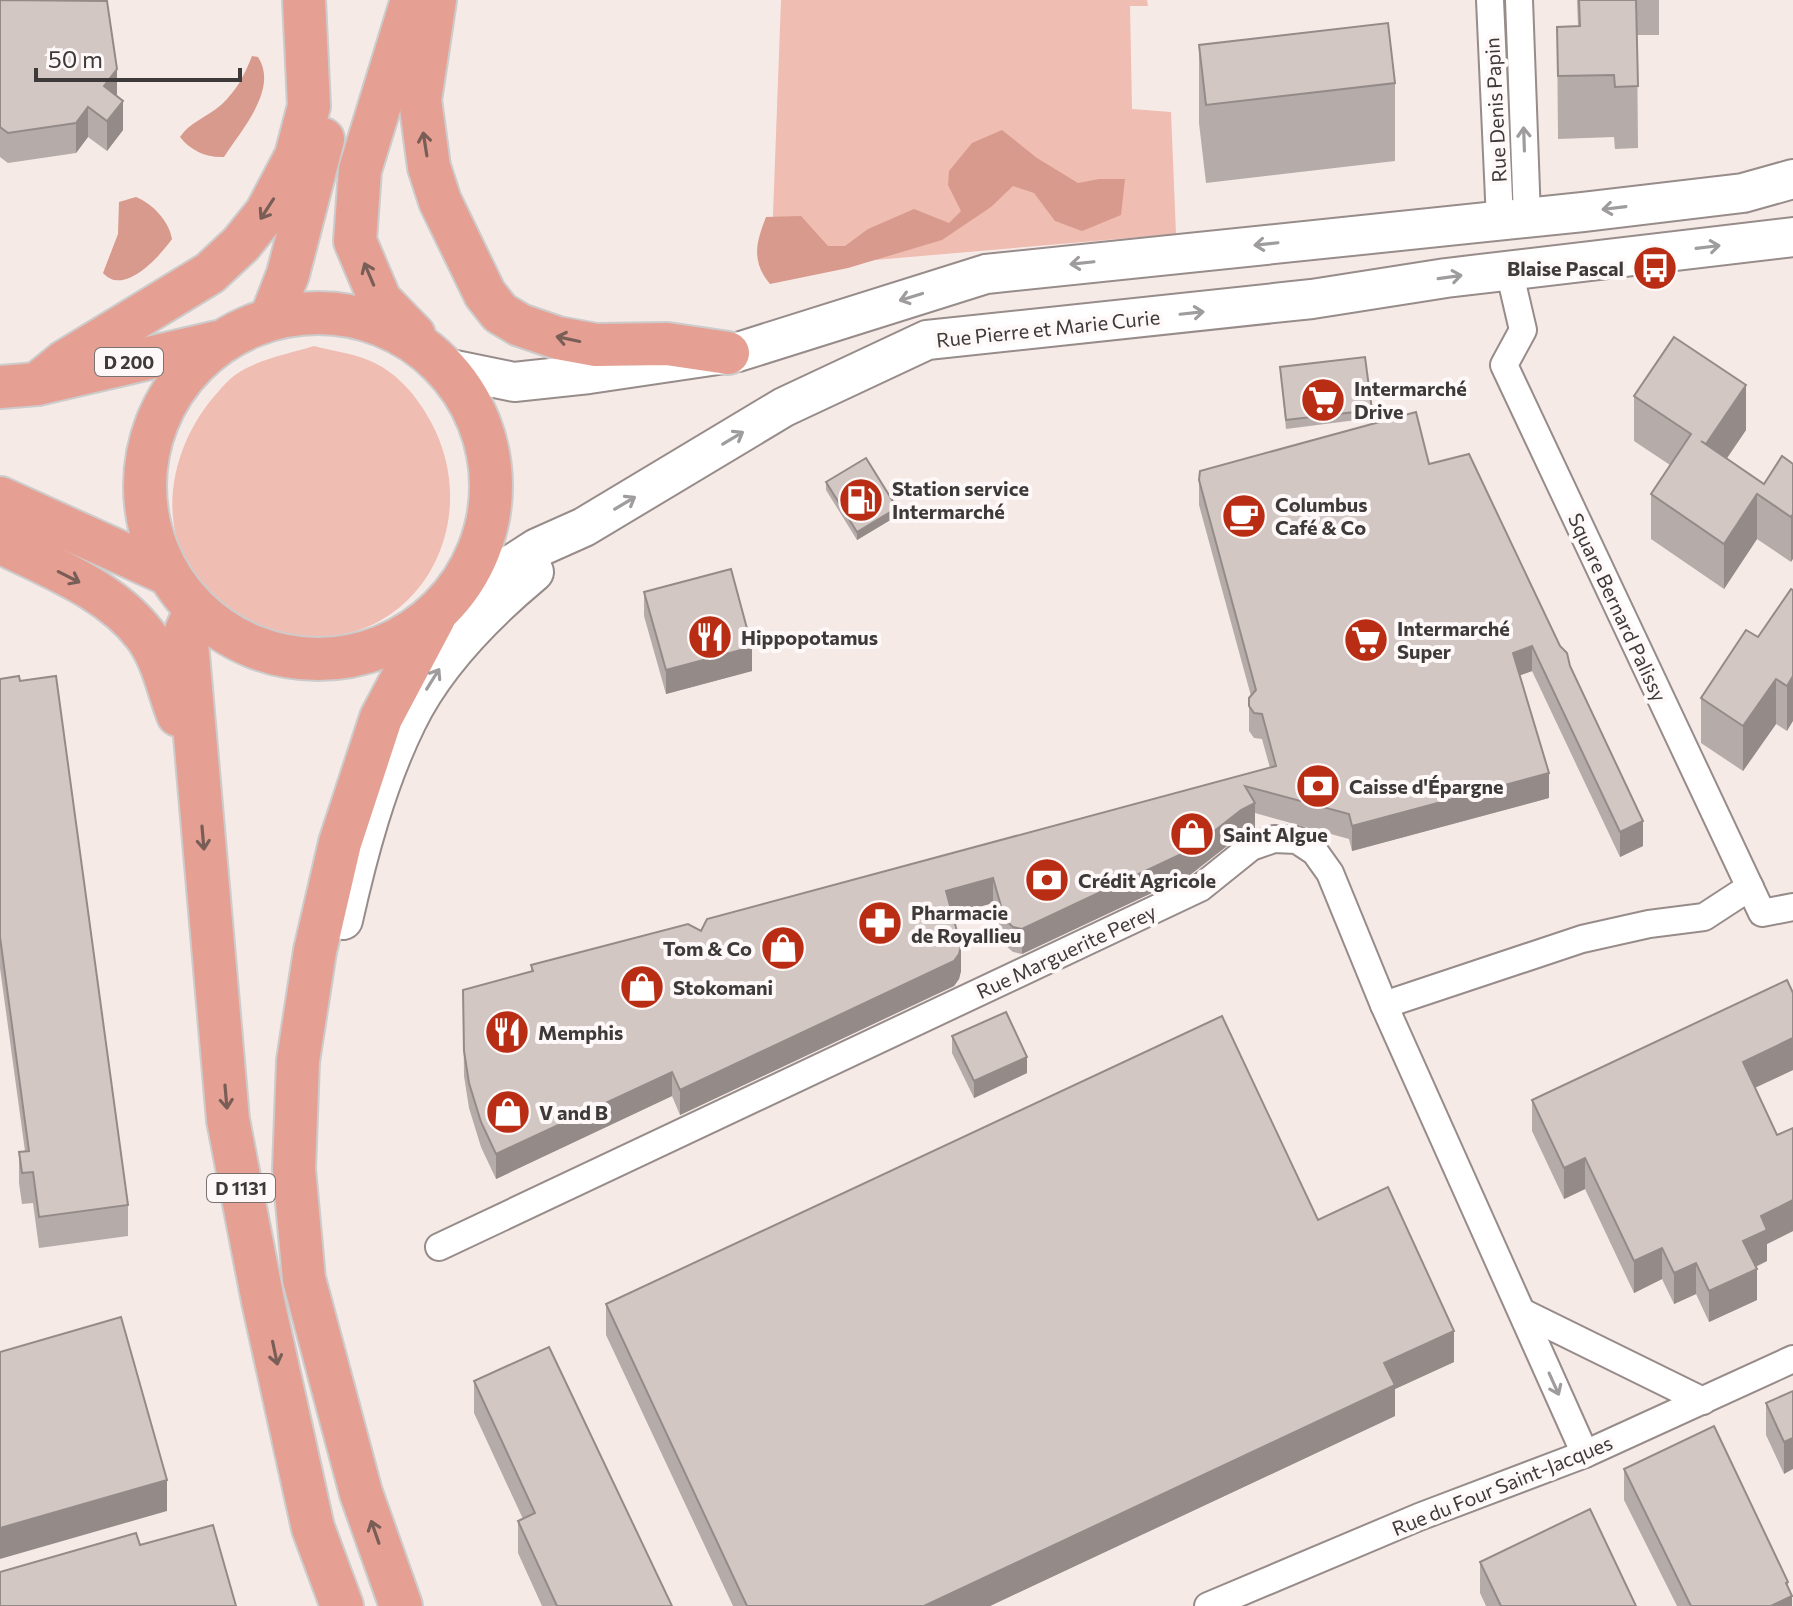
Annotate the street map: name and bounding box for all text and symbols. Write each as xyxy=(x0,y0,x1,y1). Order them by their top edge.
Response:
scale bar xyxy=(36,32,240,82)
street label: Rue Denis Papin xyxy=(1479,37,1511,183)
text: 50 m xyxy=(48,44,103,73)
one-way arrow xyxy=(1517,126,1532,153)
one-way arrow xyxy=(417,132,432,157)
one-way arrow xyxy=(259,197,276,219)
one-way arrow xyxy=(1602,201,1627,216)
one-way arrow xyxy=(1253,236,1280,251)
one-way arrow xyxy=(1694,239,1721,254)
bus stop icon: Blaise Pascal xyxy=(1631,244,1679,292)
one-way arrow xyxy=(1069,256,1096,271)
place label: Blaise Pascal xyxy=(1507,256,1624,280)
one-way arrow xyxy=(360,262,375,287)
one-way arrow xyxy=(1437,269,1462,284)
one-way arrow xyxy=(899,290,925,305)
street label: Rue Pierre et Marie Curie xyxy=(935,304,1161,352)
one-way arrow xyxy=(1178,305,1205,320)
one-way arrow xyxy=(555,331,581,346)
road number: D 200 xyxy=(95,348,163,376)
supermarket icon: Intermarché Drive xyxy=(1299,376,1347,424)
place label: Intermarché Drive xyxy=(1354,376,1467,423)
one-way arrow xyxy=(721,429,744,445)
fuel station icon: Station service Intermarché xyxy=(837,476,885,524)
place label: Station service Intermarché xyxy=(892,476,1029,523)
cafe icon: Columbus Café & Co xyxy=(1220,492,1268,540)
place label: Columbus Café & Co xyxy=(1275,492,1368,539)
one-way arrow xyxy=(613,494,636,510)
street label: Square Bernard Palissy xyxy=(1564,509,1672,705)
one-way arrow xyxy=(57,570,81,586)
restaurant icon: Hippopotamus xyxy=(686,613,734,661)
supermarket icon: Intermarché Super xyxy=(1342,616,1390,664)
place label: Intermarché Super xyxy=(1397,616,1510,663)
place label: Hippopotamus xyxy=(741,625,878,649)
one-way arrow xyxy=(424,669,441,691)
bank icon: Caisse d'Épargne xyxy=(1294,762,1342,810)
place label: Caisse d'Épargne xyxy=(1349,774,1504,798)
shop icon: Saint Algue xyxy=(1168,810,1216,858)
place label: Saint Algue xyxy=(1223,822,1328,846)
one-way arrow xyxy=(196,824,211,851)
bank icon: Crédit Agricole xyxy=(1023,856,1071,904)
place label: Crédit Agricole xyxy=(1078,868,1216,892)
pharmacy icon: Pharmacie de Royallieu xyxy=(856,899,904,947)
street label: Rue Marguerite Perey xyxy=(972,899,1160,1003)
place label: Pharmacie de Royallieu xyxy=(911,900,1021,947)
shop icon: Tom & Co xyxy=(759,924,807,972)
place label: Tom & Co xyxy=(663,936,752,960)
shop icon: Stokomani xyxy=(618,963,666,1011)
place label: Stokomani xyxy=(673,975,773,999)
restaurant icon: Memphis xyxy=(483,1008,531,1056)
place label: Memphis xyxy=(538,1020,623,1044)
one-way arrow xyxy=(219,1083,234,1110)
shop icon: V and B xyxy=(484,1088,532,1136)
place label: V and B xyxy=(539,1100,608,1124)
road number: D 1131 xyxy=(207,1174,275,1202)
one-way arrow xyxy=(268,1339,283,1365)
one-way arrow xyxy=(1547,1372,1562,1396)
street label: Rue du Four Saint-Jacques xyxy=(1388,1430,1616,1540)
one-way arrow xyxy=(366,1520,381,1545)

